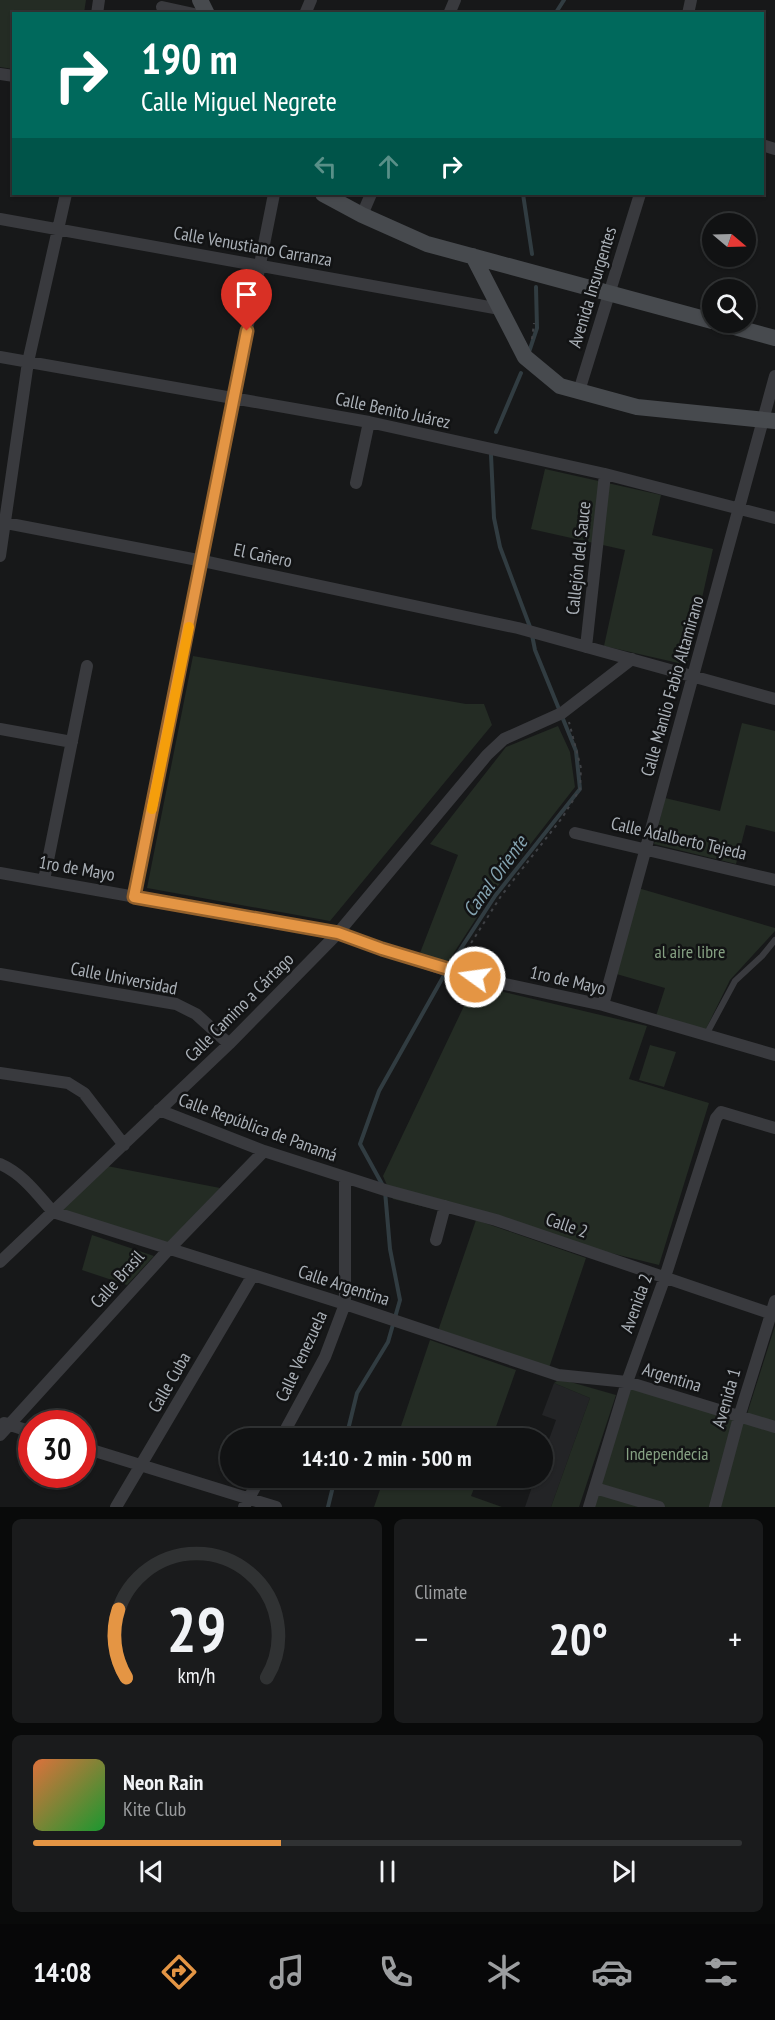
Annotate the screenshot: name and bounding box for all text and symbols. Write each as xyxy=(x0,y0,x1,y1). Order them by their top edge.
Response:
text: 190 m xyxy=(141,31,238,86)
icon: right xyxy=(42,36,120,114)
text: Calle Miguel Negrete xyxy=(141,84,337,118)
icon: left xyxy=(309,150,342,183)
icon: ahead xyxy=(372,150,405,183)
icon: right xyxy=(435,150,468,183)
north arrow xyxy=(702,213,756,267)
map controls xyxy=(702,213,756,333)
street label: Calle Venustiano Carranza xyxy=(172,221,334,271)
street label: Avenida Insurgentes xyxy=(563,224,621,350)
pin xyxy=(221,269,272,331)
icon: arrive xyxy=(230,278,263,311)
button: search xyxy=(702,279,756,333)
street label: Calle Benito Juárez xyxy=(333,387,453,433)
street label: Callejón del Sauce xyxy=(561,500,595,616)
street label: El Cañero xyxy=(232,538,294,572)
street label: Calle Manlio Fabio Altamirano xyxy=(635,593,709,779)
street label: Calle Adalberto Tejeda xyxy=(609,811,749,865)
water label: Canal Oriente xyxy=(457,829,534,922)
street label: 1ro de Mayo xyxy=(37,850,117,886)
park label: al aire libre xyxy=(655,940,725,963)
position arrow xyxy=(443,945,507,1009)
street label: Calle Camino a Cártago xyxy=(180,948,298,1066)
street label: Calle Universidad xyxy=(69,956,179,1000)
street label: 1ro de Mayo xyxy=(528,960,608,1000)
street label: Calle República de Panamá xyxy=(176,1088,340,1166)
street label: Calle 2 xyxy=(543,1207,591,1243)
street label: Calle Brasil xyxy=(85,1245,149,1313)
street label: Calle Argentina xyxy=(295,1259,393,1311)
street label: Avenida 2 xyxy=(615,1270,657,1336)
street label: Calle Venezuela xyxy=(270,1307,332,1405)
street label: Calle Cuba xyxy=(143,1348,195,1416)
street label: Argentina xyxy=(640,1357,704,1397)
street label: Avenida 1 xyxy=(707,1365,745,1431)
speed limit sign: 30 xyxy=(18,1410,96,1488)
park label: Independecia xyxy=(625,1442,709,1465)
text: 14:10 · 2 min · 500 m xyxy=(301,1444,472,1472)
text: Climate xyxy=(415,1579,467,1605)
text: 29 xyxy=(167,1588,227,1669)
text: 20° xyxy=(549,1609,608,1667)
text: − xyxy=(415,1617,428,1660)
text: + xyxy=(728,1617,742,1660)
text: km/h xyxy=(178,1661,216,1689)
text: Neon Rain xyxy=(123,1768,203,1796)
text: Kite Club xyxy=(123,1796,186,1822)
icon: previous xyxy=(135,1855,168,1888)
icon: pause xyxy=(371,1855,404,1888)
icon: next xyxy=(607,1855,640,1888)
icon: directions xyxy=(158,1951,200,1993)
icon: music xyxy=(266,1951,308,1993)
icon: phone xyxy=(375,1951,417,1993)
icon: climate xyxy=(483,1951,525,1993)
icon: car xyxy=(591,1951,633,1993)
icon: filters xyxy=(700,1951,742,1993)
text: 14:08 xyxy=(33,1955,92,1989)

